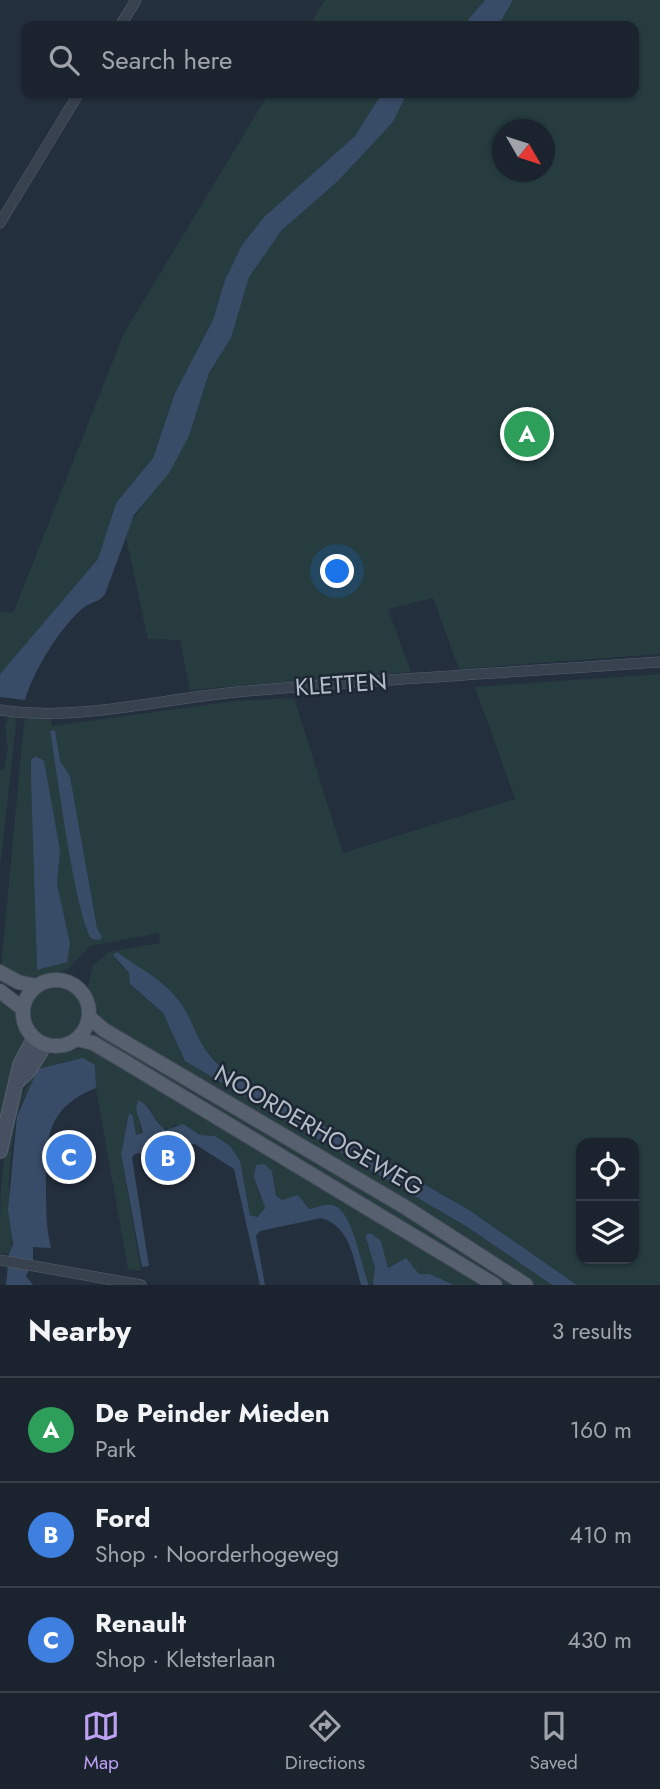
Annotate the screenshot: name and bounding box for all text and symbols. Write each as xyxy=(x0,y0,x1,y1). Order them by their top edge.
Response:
search box xyxy=(21,21,639,98)
icon: search xyxy=(45,41,83,79)
text: Search here xyxy=(101,41,233,79)
north arrow xyxy=(492,119,555,182)
pin: A xyxy=(504,408,550,460)
your location xyxy=(320,554,354,588)
street label: KLETTEN xyxy=(294,663,388,705)
street label: NOORDERHOGEWEG xyxy=(208,1056,430,1204)
pin: C xyxy=(46,1131,92,1183)
pin: B xyxy=(145,1132,191,1184)
map controls xyxy=(576,1138,639,1264)
button: locate xyxy=(576,1138,639,1201)
button: layers xyxy=(576,1201,639,1264)
text: Nearby xyxy=(28,1309,131,1352)
text: 3 results xyxy=(552,1314,632,1348)
text: De Peinder Mieden xyxy=(95,1394,330,1432)
text: A xyxy=(43,1413,59,1447)
text: 160 m xyxy=(570,1413,632,1447)
text: Park xyxy=(95,1432,136,1466)
text: Ford xyxy=(95,1499,151,1537)
text: B xyxy=(43,1518,59,1552)
text: 410 m xyxy=(570,1518,632,1552)
text: Shop · Noorderhogeweg xyxy=(95,1537,339,1571)
text: Renault xyxy=(95,1604,186,1642)
text: C xyxy=(43,1623,59,1657)
text: 430 m xyxy=(567,1623,632,1657)
text: Shop · Kletsterlaan xyxy=(95,1642,276,1676)
tab: Map xyxy=(82,1707,120,1776)
tab: Directions xyxy=(285,1707,365,1776)
tab: Saved xyxy=(530,1707,578,1776)

